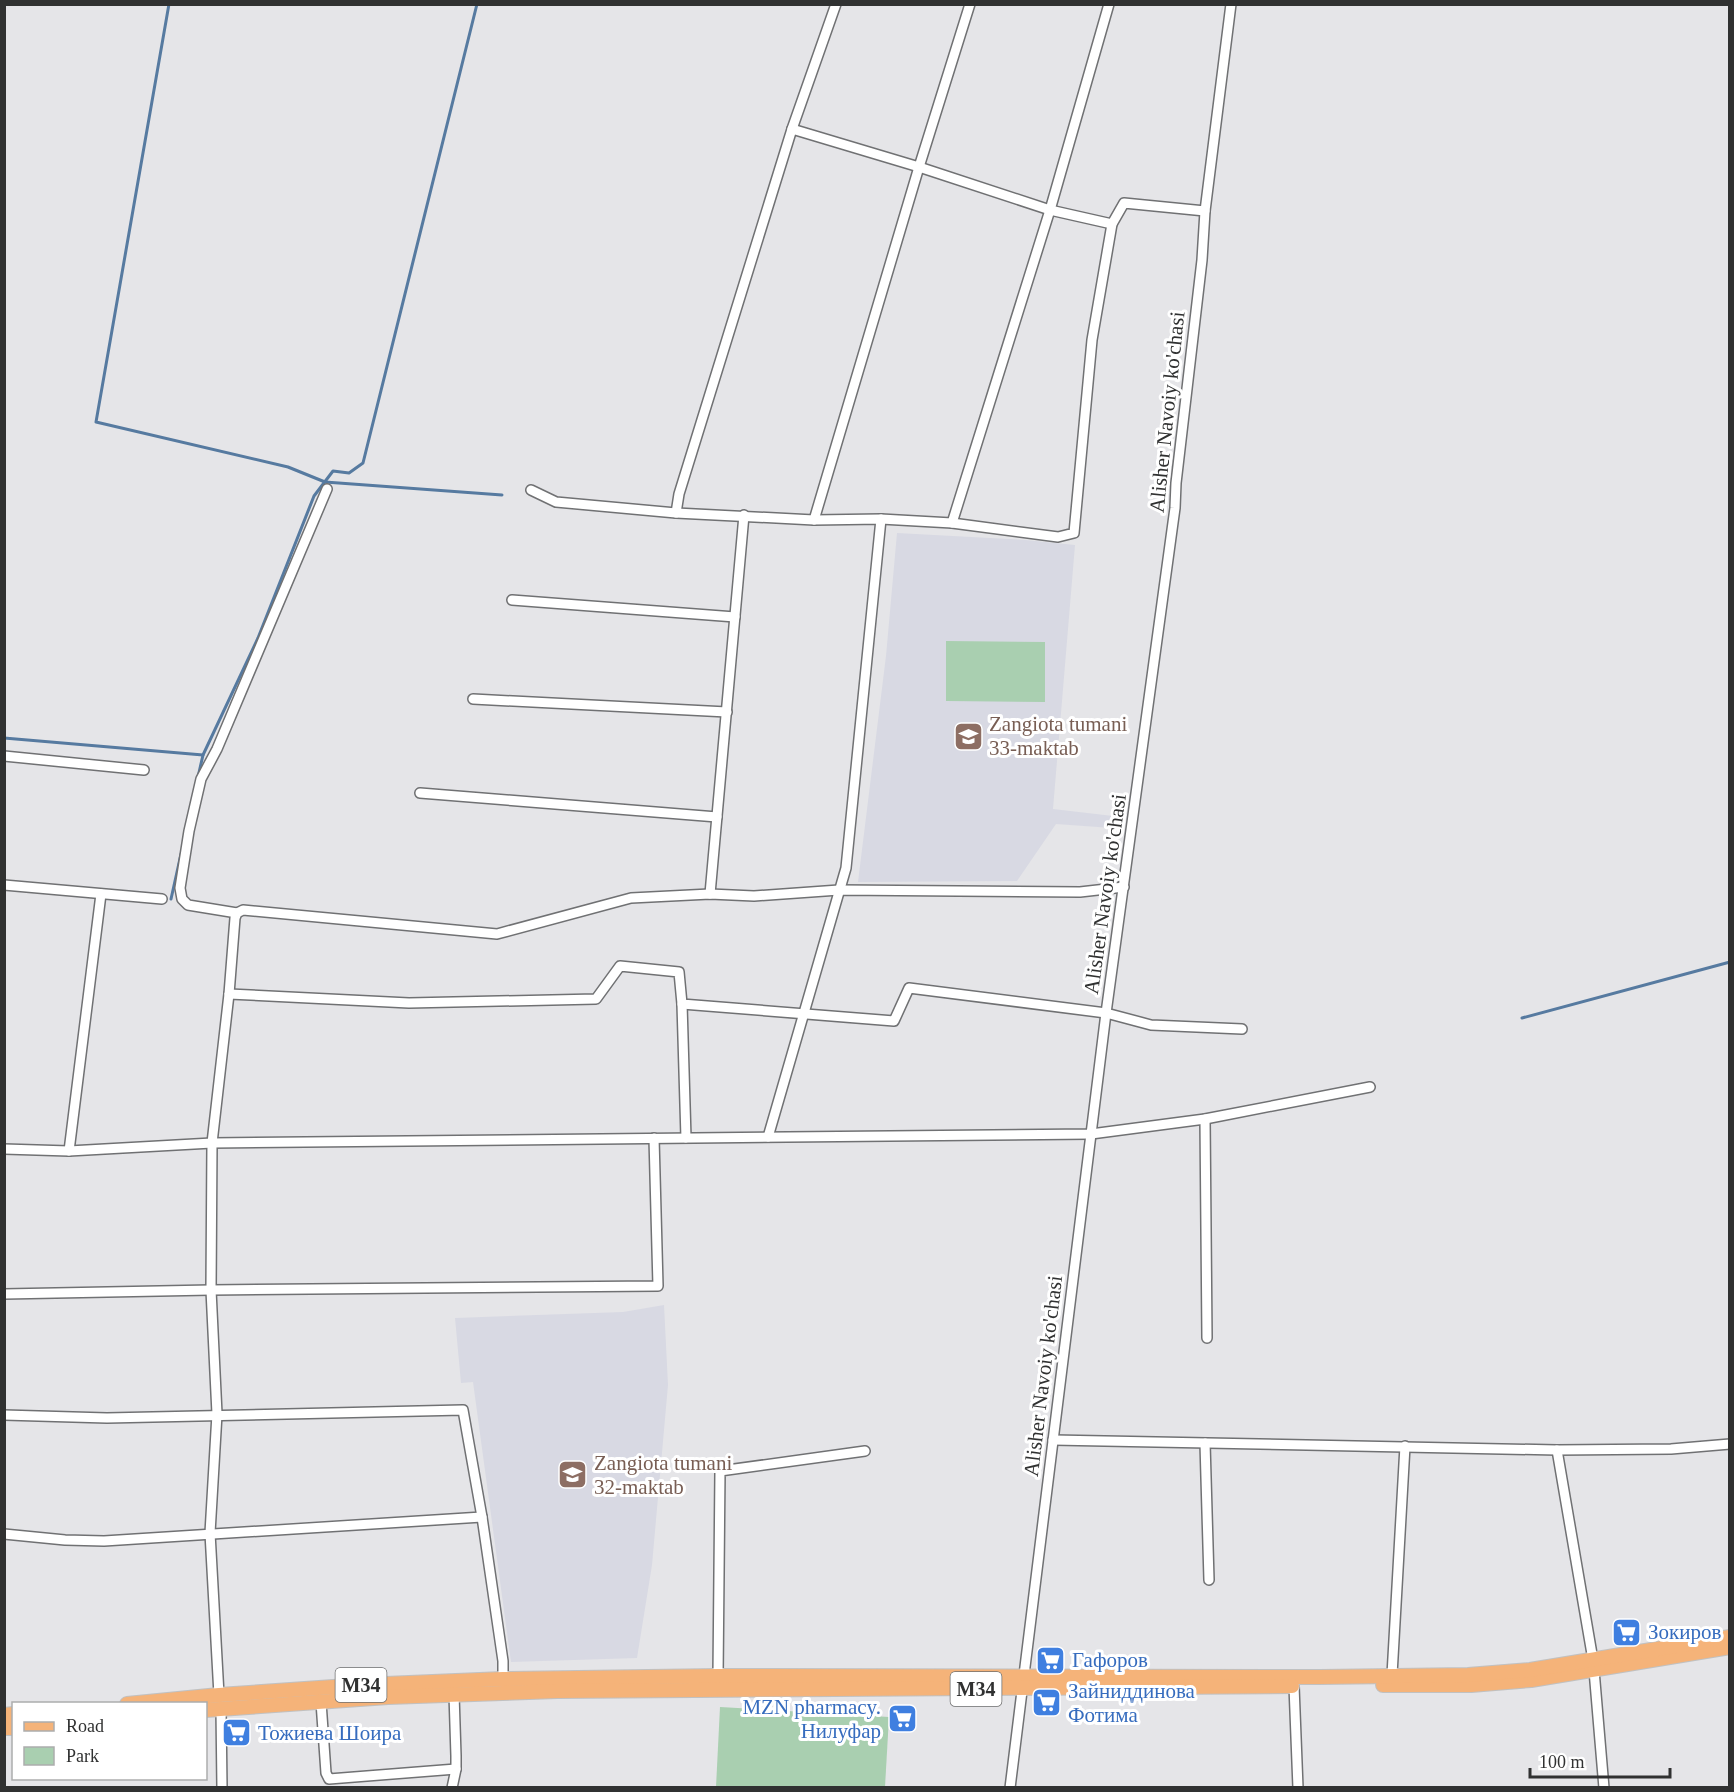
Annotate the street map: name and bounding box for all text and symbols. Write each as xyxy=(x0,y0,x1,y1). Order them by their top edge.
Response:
street label: Alisher Navoiy ko'chasi xyxy=(1145,310,1190,514)
place label: Zangiota tumani 33-maktab xyxy=(989,712,1127,760)
school or university icon: Zangiota tumani 33-maktab xyxy=(952,720,984,752)
street label: Alisher Navoiy ko'chasi xyxy=(1079,792,1131,996)
street label: Alisher Navoiy ko'chasi xyxy=(1019,1274,1067,1478)
place label: Zangiota tumani 32-maktab xyxy=(594,1451,732,1499)
school or university icon: Zangiota tumani 32-maktab xyxy=(557,1459,589,1491)
supermarket icon: Зокиров xyxy=(1611,1616,1643,1648)
place label: Зокиров xyxy=(1648,1620,1721,1644)
supermarket icon: Гафоров xyxy=(1035,1644,1067,1676)
place label: Гафоров xyxy=(1072,1648,1148,1672)
road number: M34 xyxy=(336,1668,386,1702)
road number: M34 xyxy=(950,1672,1002,1706)
place label: Зайниддинова Фотима xyxy=(1068,1679,1196,1727)
supermarket icon: Зайниддинова Фотима xyxy=(1031,1687,1063,1719)
place label: MZN pharmacy. Нилуфар xyxy=(742,1695,881,1743)
legend xyxy=(12,1702,207,1780)
supermarket icon: MZN pharmacy. Нилуфар xyxy=(886,1703,918,1735)
text: Road xyxy=(66,1716,104,1736)
supermarket icon: Тожиева Шоира xyxy=(221,1717,253,1749)
place label: Тожиева Шоира xyxy=(258,1721,402,1745)
scale bar xyxy=(1530,1741,1670,1779)
text: Park xyxy=(66,1746,99,1766)
text: 100 m xyxy=(1539,1752,1585,1772)

